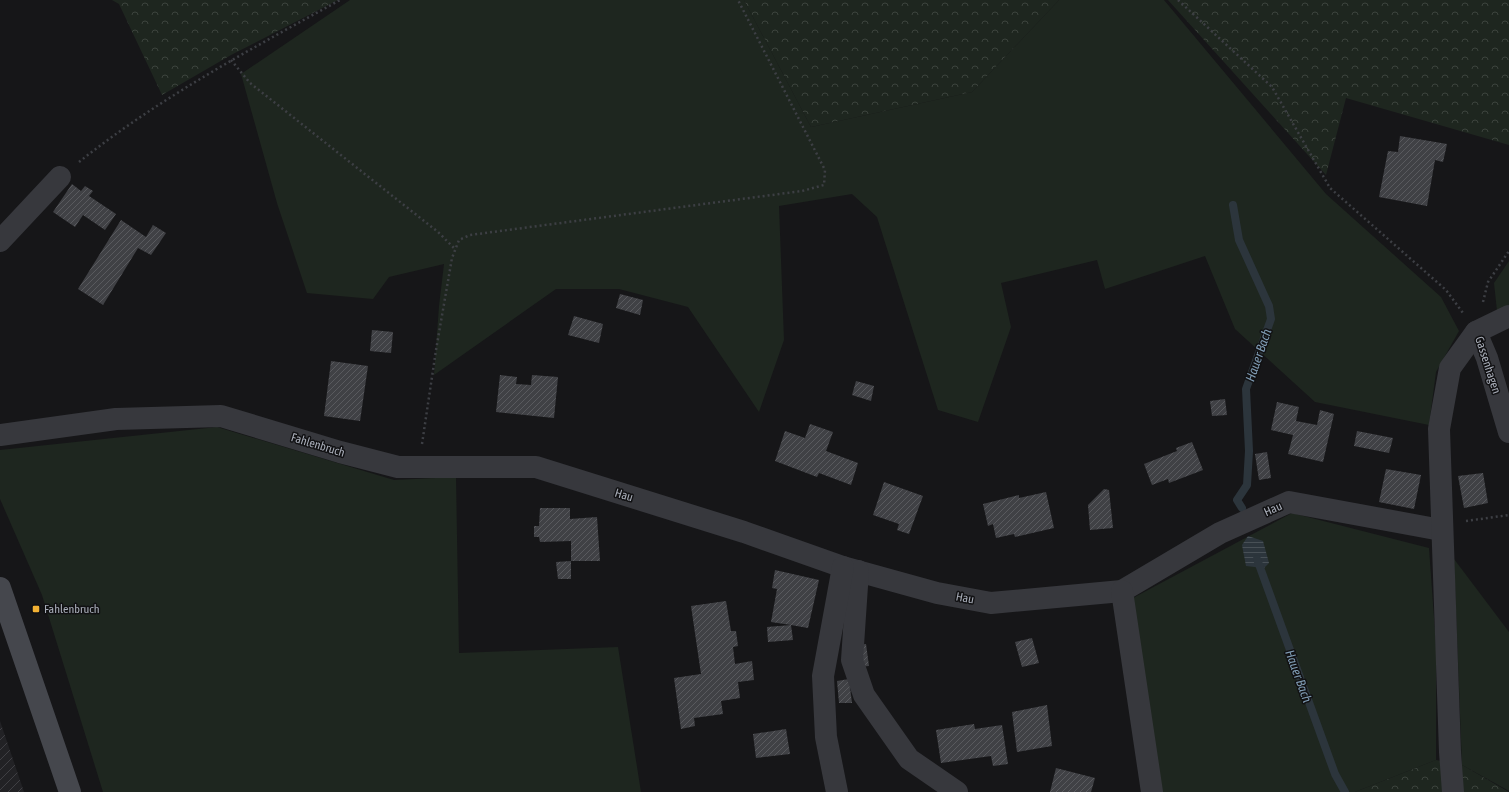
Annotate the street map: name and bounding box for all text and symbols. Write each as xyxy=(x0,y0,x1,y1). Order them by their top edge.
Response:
water label: Hauer Bach xyxy=(1242,326,1275,383)
street label: Gassenhagen xyxy=(1472,335,1504,395)
street label: Fahlenbruch xyxy=(289,430,347,460)
street label: Hau xyxy=(613,486,635,504)
street label: Hau xyxy=(1262,499,1284,519)
street label: Hau xyxy=(955,589,976,607)
place label: Fahlenbruch xyxy=(44,602,100,616)
marker: Fahlenbruch xyxy=(31,604,41,614)
water label: Hauer Bach xyxy=(1282,648,1315,705)

